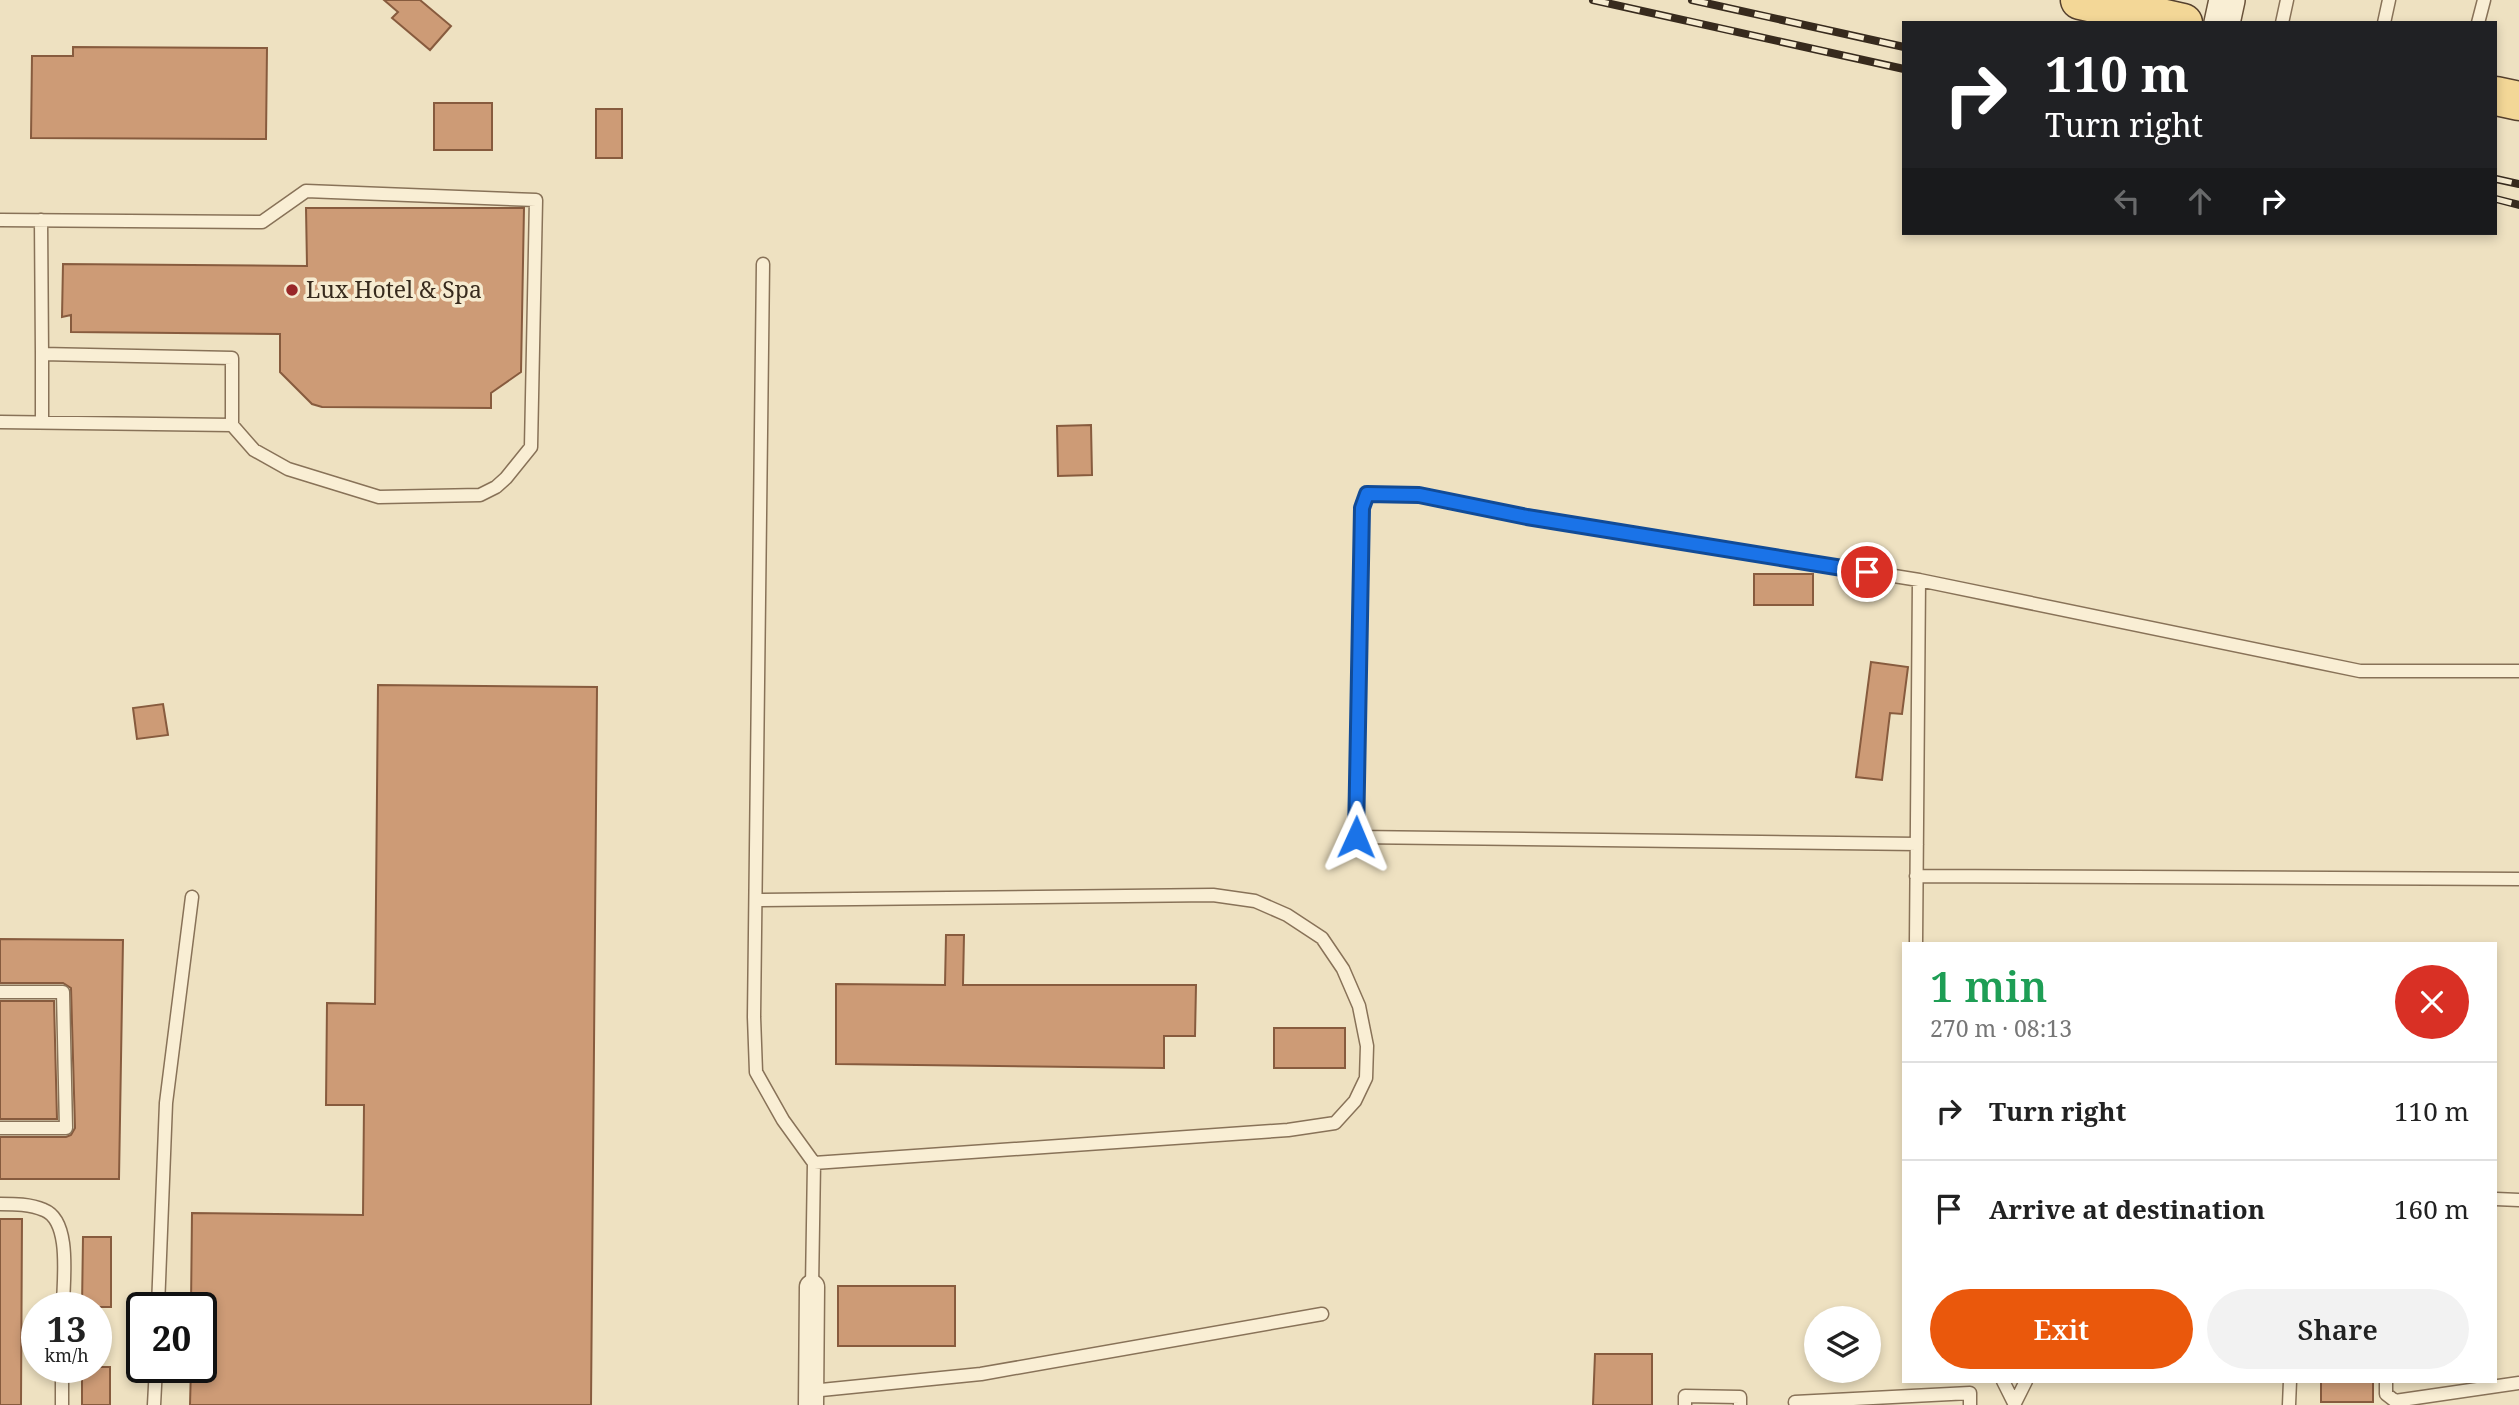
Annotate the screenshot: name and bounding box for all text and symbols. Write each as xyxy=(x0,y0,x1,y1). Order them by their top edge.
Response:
text: 110 m xyxy=(2045,40,2189,106)
icon: right xyxy=(1930,49,2021,140)
text: Turn right xyxy=(2045,103,2203,146)
icon: left xyxy=(2108,182,2146,220)
icon: ahead xyxy=(2181,182,2219,220)
icon: right xyxy=(2254,182,2292,220)
place label: Lux Hotel & Spa xyxy=(306,273,482,305)
marker: Lux Hotel & Spa xyxy=(284,282,300,298)
pin xyxy=(1837,542,1897,602)
icon: arrive xyxy=(1848,553,1886,591)
position arrow xyxy=(1319,800,1393,874)
text: 1 min xyxy=(1930,957,2047,1014)
button: close xyxy=(2395,965,2469,1039)
text: 270 m · 08:13 xyxy=(1930,1012,2072,1044)
icon: right xyxy=(1930,1092,1968,1130)
text: Turn right xyxy=(1989,1093,2126,1129)
text: 110 m xyxy=(2394,1093,2469,1129)
icon: arrive xyxy=(1930,1190,1968,1228)
text: Arrive at destination xyxy=(1989,1191,2265,1227)
text: 160 m xyxy=(2394,1191,2469,1227)
button: Exit xyxy=(1930,1289,2193,1369)
button: Share xyxy=(2207,1289,2469,1369)
speed limit sign: 20 xyxy=(126,1292,217,1383)
text: 13 xyxy=(47,1305,86,1352)
map controls xyxy=(1804,1306,1881,1383)
button: layers xyxy=(1804,1306,1881,1383)
text: km/h xyxy=(44,1343,89,1367)

